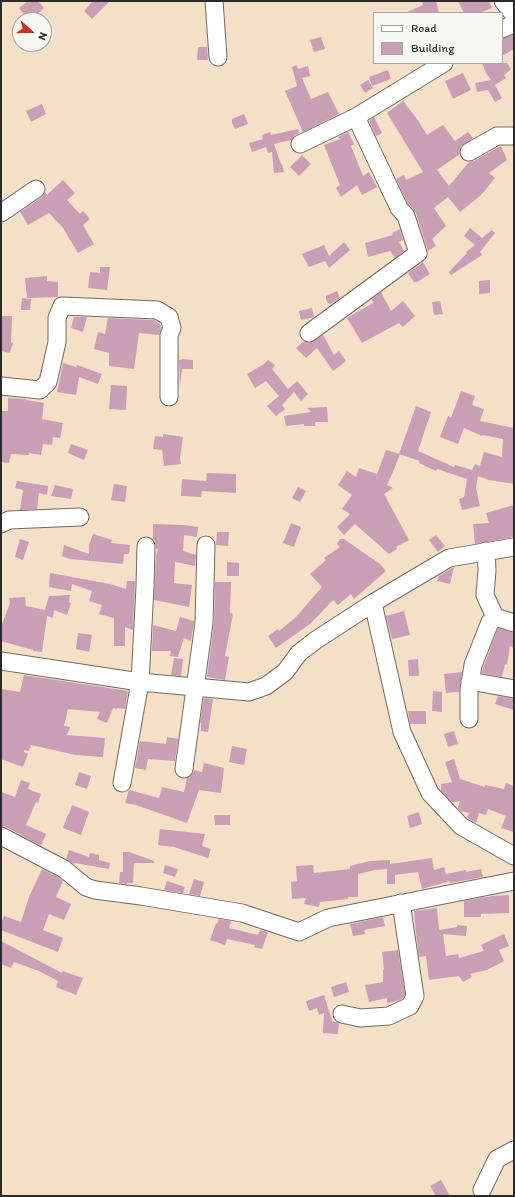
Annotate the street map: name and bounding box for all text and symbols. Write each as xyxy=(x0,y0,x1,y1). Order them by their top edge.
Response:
north arrow xyxy=(12,12,52,52)
legend xyxy=(373,12,503,64)
text: Road xyxy=(411,21,437,35)
text: N xyxy=(35,30,50,42)
text: Building xyxy=(411,41,454,55)

